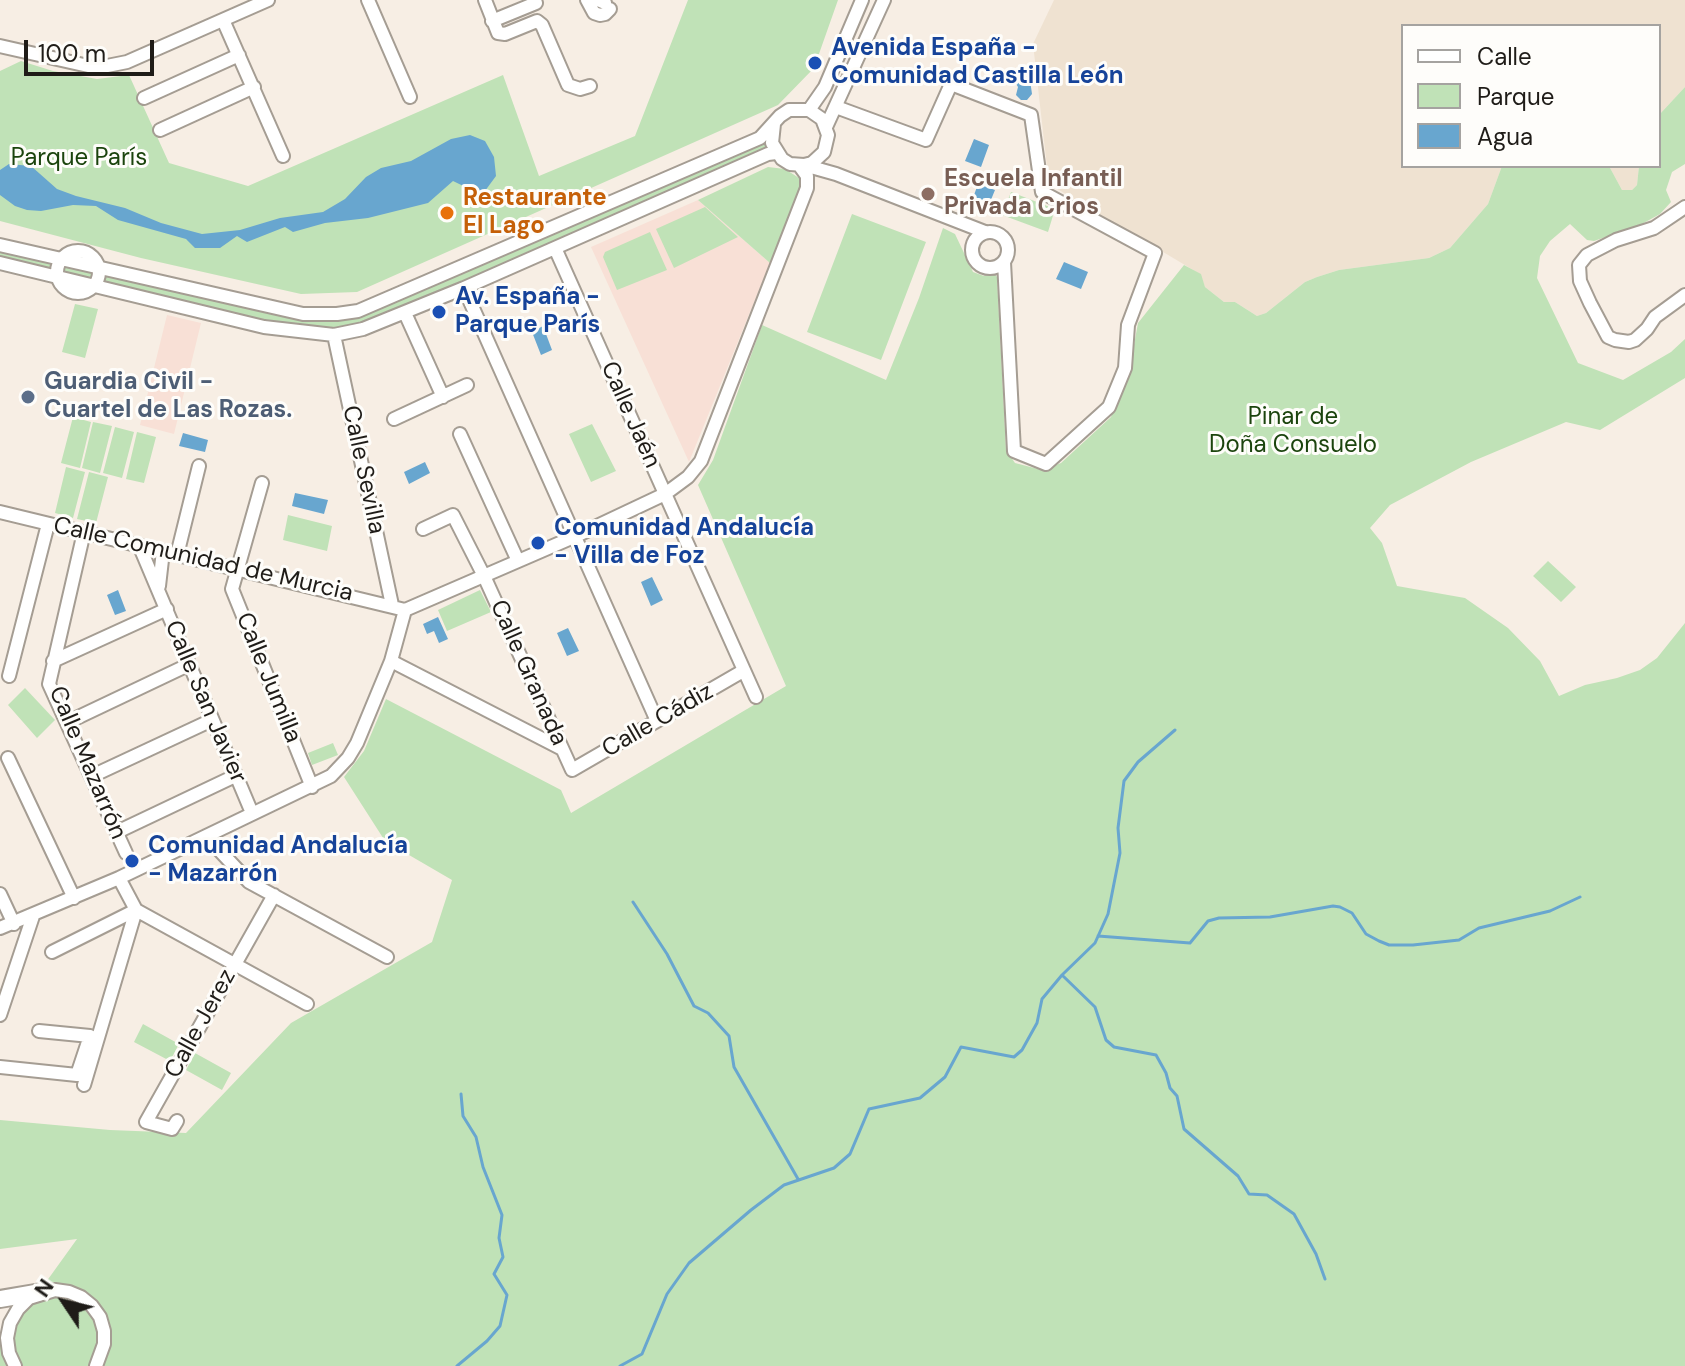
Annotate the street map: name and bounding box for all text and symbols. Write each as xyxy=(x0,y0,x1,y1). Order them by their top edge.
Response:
scale bar xyxy=(28,24,158,74)
legend xyxy=(1401,24,1661,168)
place label: Avenida España - Comunidad Castilla León xyxy=(831,35,1124,91)
text: 100 m xyxy=(38,38,106,69)
text: Calle xyxy=(1477,41,1532,72)
marker: Avenida España - Comunidad Castilla León xyxy=(806,54,824,72)
text: Parque xyxy=(1477,81,1554,112)
text: Agua xyxy=(1477,121,1533,152)
park label: Parque París xyxy=(11,145,147,173)
place label: Escuela Infantil Privada Crios xyxy=(944,166,1123,222)
place label: Restaurante El Lago xyxy=(463,185,607,241)
marker: Escuela Infantil Privada Crios xyxy=(919,185,937,203)
marker: Restaurante El Lago xyxy=(438,204,456,222)
place label: Av. España - Parque París xyxy=(455,284,600,340)
marker: Av. España - Parque París xyxy=(430,303,448,321)
street label: Calle Jaén xyxy=(594,357,666,473)
place label: Guardia Civil - Cuartel de Las Rozas. xyxy=(44,369,292,425)
marker: Guardia Civil - Cuartel de Las Rozas. xyxy=(19,388,37,406)
street label: Calle Sevilla xyxy=(335,403,391,537)
park label: Pinar de Doña Consuelo xyxy=(1209,404,1377,460)
street label: Calle Comunidad de Murcia xyxy=(50,511,356,609)
place label: Comunidad Andalucía - Villa de Foz xyxy=(554,515,814,571)
marker: Comunidad Andalucía - Villa de Foz xyxy=(529,534,547,552)
street label: Calle Granada xyxy=(483,596,573,750)
street label: Calle Jumilla xyxy=(229,609,307,747)
street label: Calle San Javier xyxy=(158,616,252,788)
street label: Calle Cádiz xyxy=(598,678,718,764)
street label: Calle Mazarrón xyxy=(42,682,132,844)
place label: Comunidad Andalucía - Mazarrón xyxy=(148,833,408,889)
marker: Comunidad Andalucía - Mazarrón xyxy=(123,852,141,870)
street label: Calle Jerez xyxy=(159,965,243,1083)
north arrow xyxy=(24,1262,104,1342)
text: N xyxy=(27,1273,60,1303)

